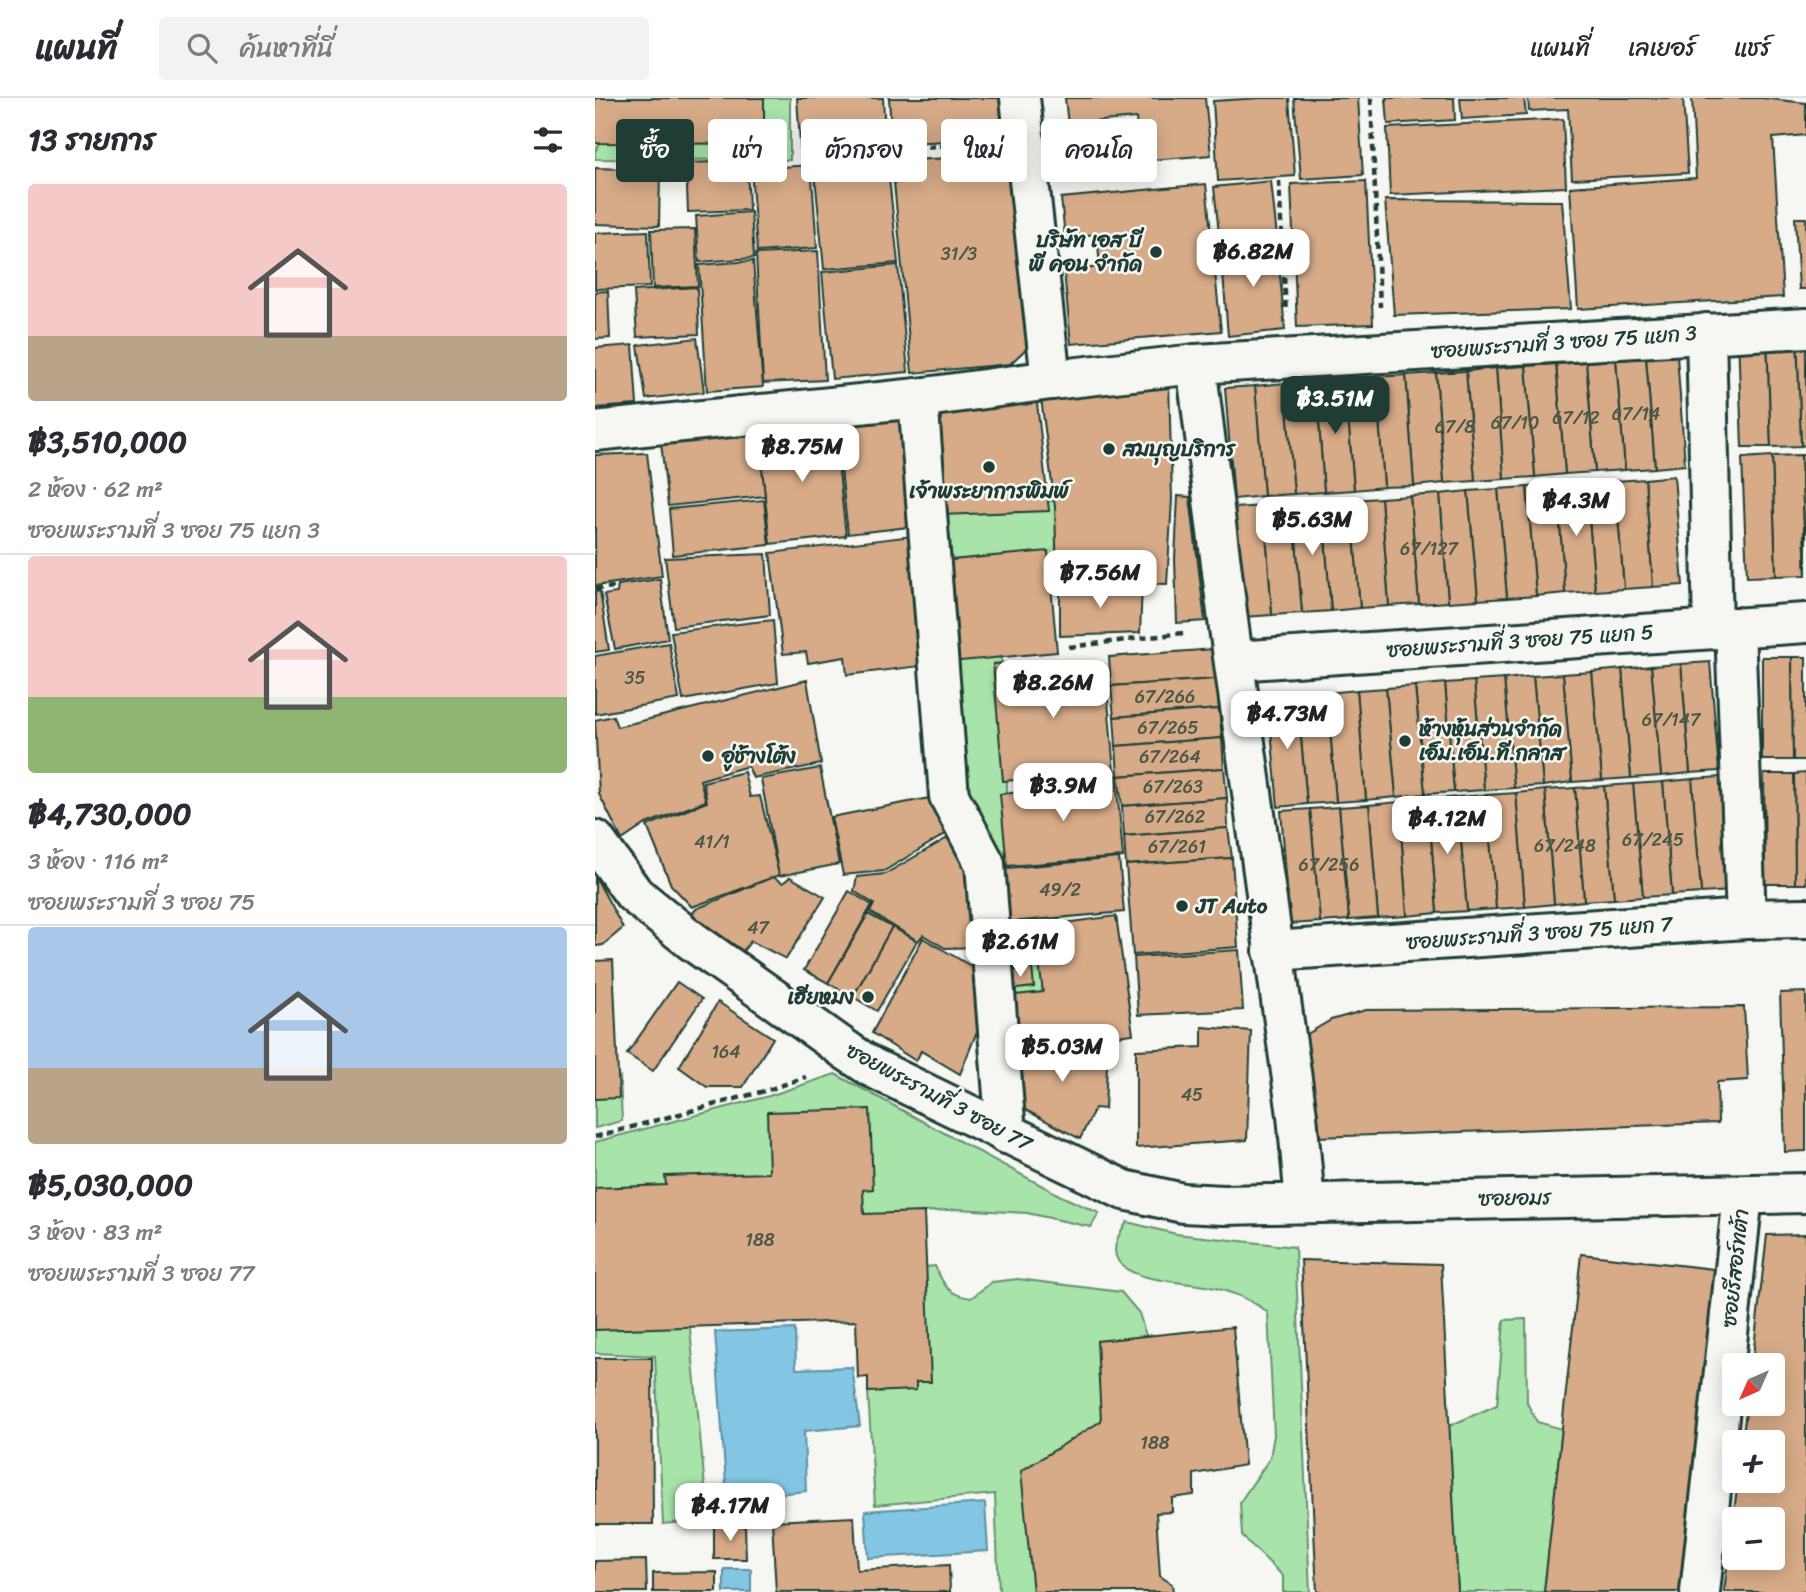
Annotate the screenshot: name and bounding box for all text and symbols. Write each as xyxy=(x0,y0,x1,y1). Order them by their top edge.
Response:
search box xyxy=(159,17,649,80)
text: แผนที่ xyxy=(35,19,117,77)
text: ค้นหาที่นี่ xyxy=(239,25,333,71)
text: แผนที่ xyxy=(1530,27,1590,69)
text: เลเยอร์ xyxy=(1628,27,1696,69)
text: แชร์ xyxy=(1734,27,1771,69)
icon: search xyxy=(183,29,221,67)
text: 13 รายการ xyxy=(28,113,156,167)
chip: ซื้อ xyxy=(616,119,694,182)
chip: เช่า xyxy=(708,119,787,182)
chip: ตัวกรอง xyxy=(801,119,927,182)
chip: ใหม่ xyxy=(941,119,1027,182)
chip: คอนโด xyxy=(1041,119,1157,182)
icon: filters xyxy=(529,121,567,159)
place label: บริษัท เอส บี พี คอน จำกัด xyxy=(1029,221,1145,283)
icon: home xyxy=(235,230,361,356)
pin: ฿6.82M xyxy=(1196,230,1310,289)
text: ฿6.82M xyxy=(1213,231,1293,272)
house number: 31/3 xyxy=(941,238,977,270)
marker: บริษัท เอส บี พี คอน จำกัด xyxy=(1148,244,1164,260)
street label: ซอยพระรามที่ 3 ซอย 75 แยก 3 xyxy=(1430,314,1699,370)
pin: ฿3.51M xyxy=(1278,376,1392,436)
text: ฿3.51M xyxy=(1296,378,1374,419)
house number: 67/14 xyxy=(1612,398,1660,430)
house number: 67/12 xyxy=(1552,402,1600,434)
house number: 67/10 xyxy=(1491,407,1539,439)
house number: 67/8 xyxy=(1435,411,1475,443)
text: ฿3,510,000 xyxy=(28,415,187,469)
pin: ฿8.75M xyxy=(745,424,859,484)
text: ฿8.75M xyxy=(761,426,843,467)
place label: สมบุญบริการ xyxy=(1122,430,1237,468)
marker: สมบุญบริการ xyxy=(1101,441,1117,457)
marker: เจ้าพระยาการพิมพ์ xyxy=(981,459,997,475)
text: 2 ห้อง · 62 m² xyxy=(28,469,163,510)
place label: เจ้าพระยาการพิมพ์ xyxy=(909,472,1073,510)
pin: ฿4.3M xyxy=(1527,478,1625,538)
text: ฿4.3M xyxy=(1542,480,1610,521)
pin: ฿5.63M xyxy=(1255,498,1369,557)
text: ฿5.63M xyxy=(1272,499,1352,540)
text: ซอยพระรามที่ 3 ซอย 75 แยก 3 xyxy=(28,510,320,551)
house number: 67/127 xyxy=(1400,533,1460,565)
pin: ฿7.56M xyxy=(1043,550,1157,610)
text: ฿7.56M xyxy=(1060,552,1140,593)
icon: home xyxy=(235,602,361,728)
street label: ซอยพระรามที่ 3 ซอย 75 แยก 5 xyxy=(1385,613,1655,669)
pin: ฿8.26M xyxy=(996,660,1110,720)
house number: 35 xyxy=(625,662,645,694)
text: ฿8.26M xyxy=(1013,662,1093,703)
house number: 67/266 xyxy=(1135,681,1195,713)
pin: ฿4.73M xyxy=(1230,692,1344,751)
text: ฿4.73M xyxy=(1247,693,1327,734)
house number: 67/147 xyxy=(1642,704,1702,736)
place label: ห้างหุ้นส่วนจำกัด เอ็ม.เอ็น.ที.กลาส xyxy=(1419,710,1568,772)
house number: 67/265 xyxy=(1137,712,1199,744)
marker: ห้างหุ้นส่วนจำกัด เอ็ม.เอ็น.ที.กลาส xyxy=(1397,733,1413,749)
place label: อู่ช้างโต้ง xyxy=(721,737,796,775)
house number: 67/264 xyxy=(1139,741,1201,773)
marker: อู่ช้างโต้ง xyxy=(700,748,716,764)
pin: ฿3.9M xyxy=(1014,764,1112,823)
text: ฿3.9M xyxy=(1029,765,1097,806)
house number: 67/263 xyxy=(1143,771,1203,803)
text: ฿4,730,000 xyxy=(28,787,192,841)
pin: ฿4.12M xyxy=(1390,796,1504,856)
text: ฿4.12M xyxy=(1408,798,1486,839)
house number: 67/262 xyxy=(1145,801,1205,833)
house number: 67/245 xyxy=(1622,824,1684,856)
house number: 41/1 xyxy=(694,826,730,858)
house number: 67/248 xyxy=(1534,830,1596,862)
house number: 67/261 xyxy=(1148,831,1206,863)
text: 3 ห้อง · 116 m² xyxy=(28,841,169,882)
house number: 67/256 xyxy=(1298,849,1360,881)
house number: 49/2 xyxy=(1039,874,1081,906)
text: ซอยพระรามที่ 3 ซอย 75 xyxy=(28,882,255,923)
place label: JT Auto xyxy=(1195,887,1268,925)
marker: JT Auto xyxy=(1174,898,1190,914)
street label: ซอยพระรามที่ 3 ซอย 75 แยก 7 xyxy=(1405,905,1675,961)
house number: 47 xyxy=(747,912,770,944)
pin: ฿2.61M xyxy=(963,920,1077,979)
text: ฿2.61M xyxy=(982,921,1058,962)
icon: home xyxy=(235,973,361,1099)
place label: เฮียหมง xyxy=(788,978,854,1016)
marker: เฮียหมง xyxy=(860,989,876,1005)
pin: ฿5.03M xyxy=(1005,1024,1119,1084)
text: ฿5.03M xyxy=(1021,1026,1103,1067)
street label: ซอยพระรามที่ 3 ซอย 77 xyxy=(839,1032,1041,1163)
house number: 164 xyxy=(711,1036,741,1068)
house number: 45 xyxy=(1181,1079,1203,1111)
text: ฿5,030,000 xyxy=(28,1158,193,1212)
street label: ซอยอมร xyxy=(1478,1178,1552,1218)
street label: ซอยรีสอร์ทต้า xyxy=(1710,1207,1760,1329)
text: 3 ห้อง · 83 m² xyxy=(28,1212,162,1253)
house number: 188 xyxy=(745,1224,775,1256)
text: ซอยพระรามที่ 3 ซอย 77 xyxy=(28,1253,254,1294)
north arrow xyxy=(1722,1353,1785,1416)
map controls xyxy=(1722,1353,1785,1570)
house number: 188 xyxy=(1140,1427,1170,1459)
button: + xyxy=(1722,1430,1785,1493)
pin: ฿4.17M xyxy=(673,1484,787,1543)
text: ฿4.17M xyxy=(691,1485,769,1526)
button: − xyxy=(1722,1507,1785,1570)

